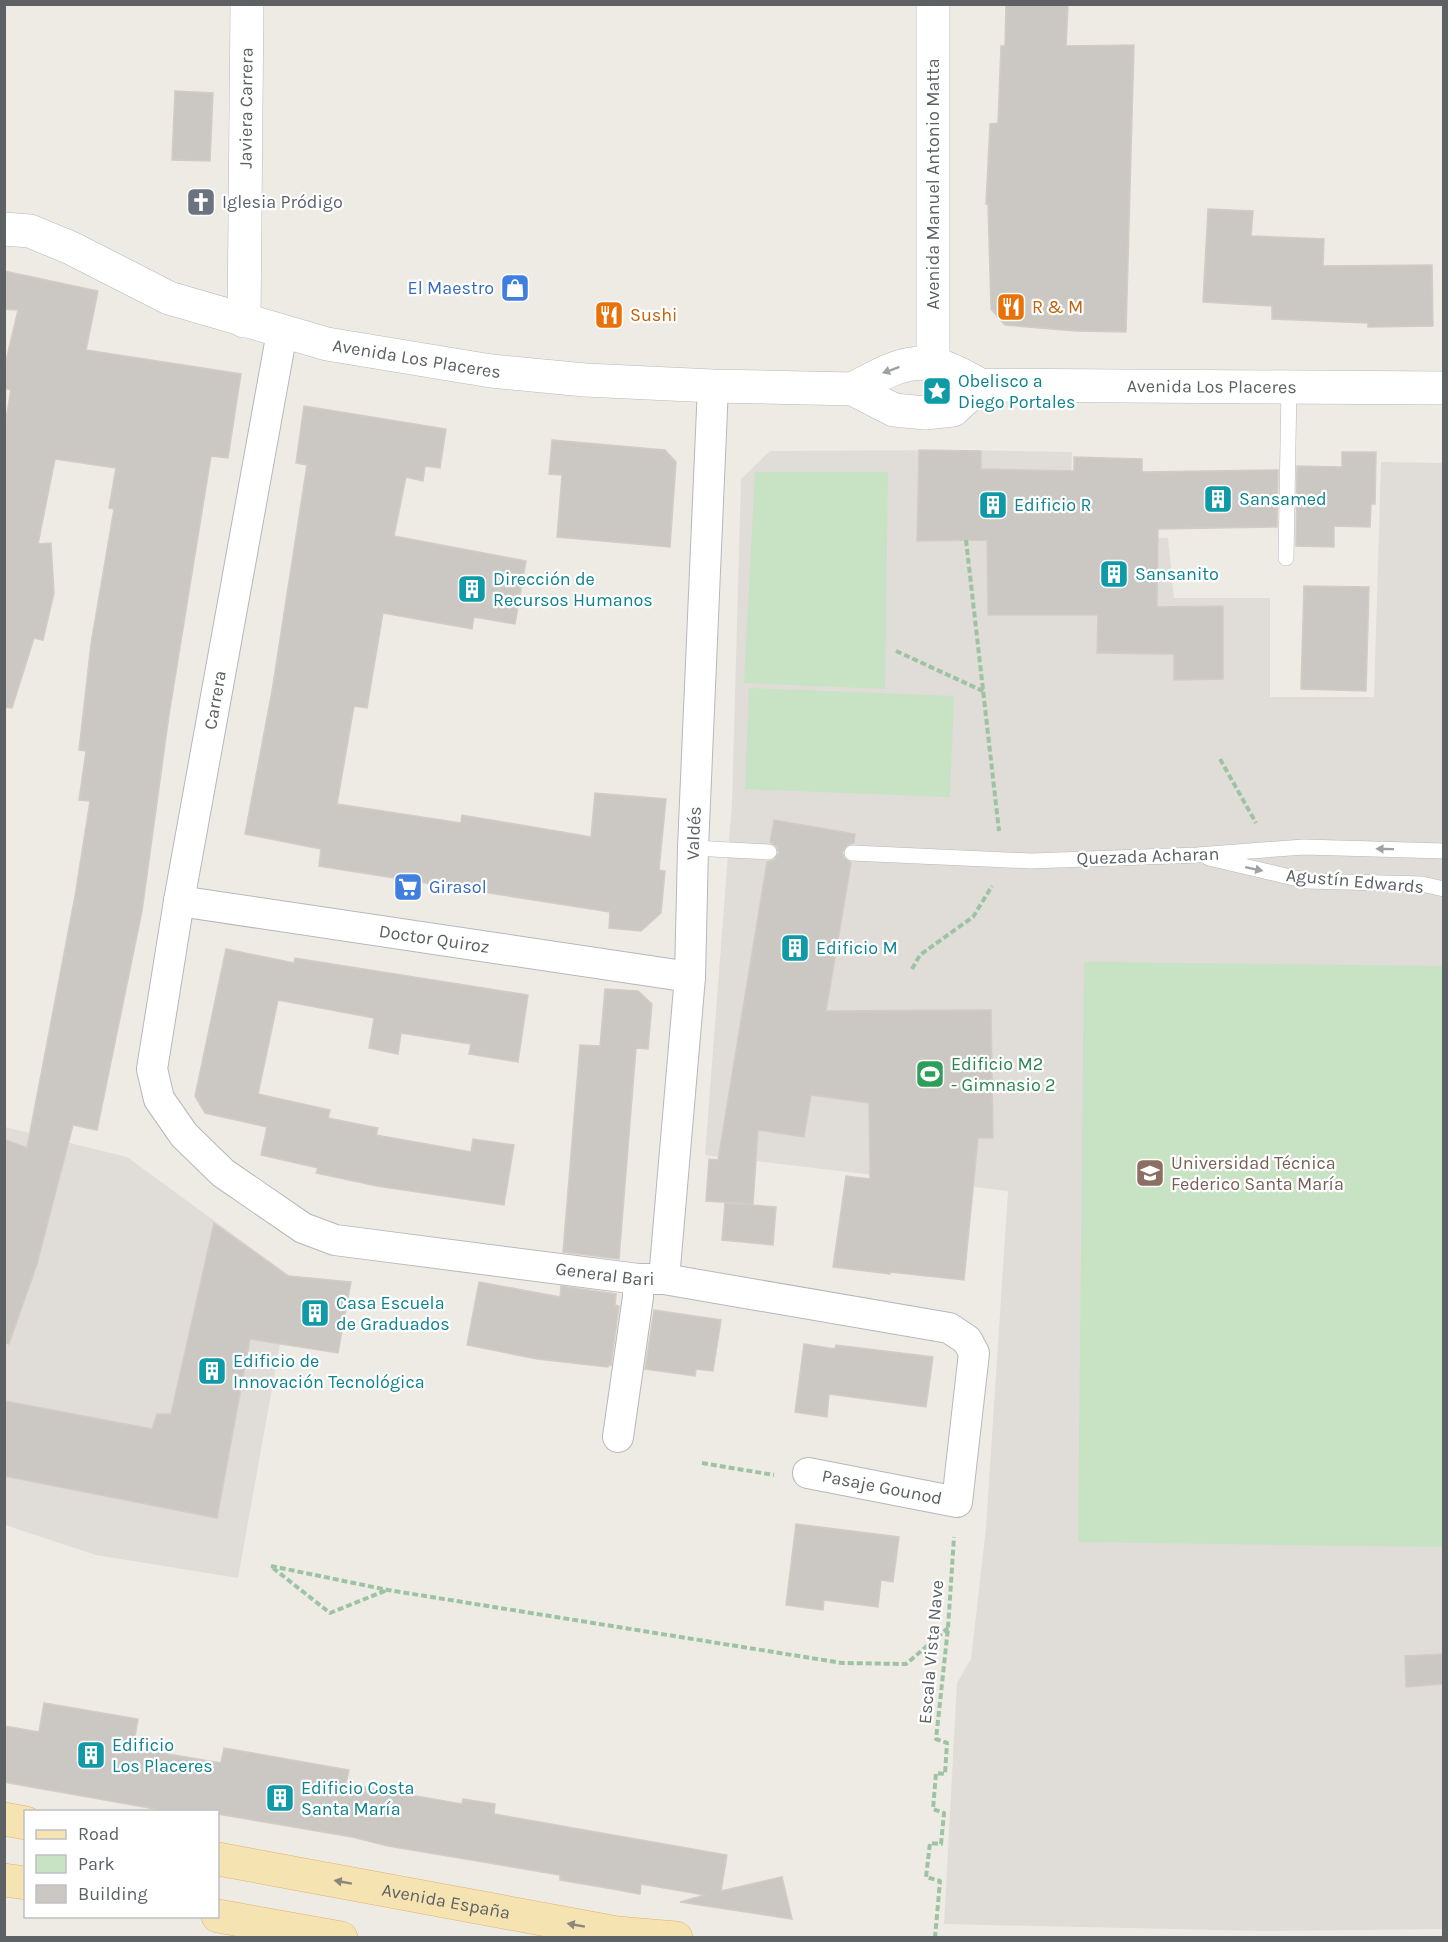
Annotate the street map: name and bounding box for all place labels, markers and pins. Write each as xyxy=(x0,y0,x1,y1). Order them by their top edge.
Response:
church icon: Iglesia Pródigo xyxy=(185,186,217,218)
place label: Iglesia Pródigo xyxy=(222,191,343,213)
shop icon: El Maestro xyxy=(499,272,531,304)
place label: El Maestro xyxy=(408,277,494,299)
restaurant icon: R & M xyxy=(995,291,1027,323)
place label: R & M xyxy=(1032,296,1083,318)
restaurant icon: Sushi xyxy=(593,299,625,331)
place label: Sushi xyxy=(630,304,677,326)
place label: Obelisco a Diego Portales xyxy=(958,370,1076,413)
place icon: Obelisco a Diego Portales xyxy=(921,375,953,407)
building icon: Sansamed xyxy=(1202,483,1234,515)
place label: Sansamed xyxy=(1239,488,1327,510)
building icon: Edificio R xyxy=(977,489,1009,521)
place label: Edificio R xyxy=(1014,494,1091,516)
building icon: Sansanito xyxy=(1098,558,1130,590)
place label: Sansanito xyxy=(1135,563,1219,585)
place label: Dirección de Recursos Humanos xyxy=(493,568,653,611)
building icon: Dirección de Recursos Humanos xyxy=(456,573,488,605)
supermarket icon: Girasol xyxy=(392,871,424,903)
place label: Girasol xyxy=(429,876,487,898)
building icon: Edificio M xyxy=(779,932,811,964)
place label: Edificio M xyxy=(816,937,898,959)
place label: Edificio M2 - Gimnasio 2 xyxy=(951,1053,1055,1096)
sports icon: Edificio M2 - Gimnasio 2 xyxy=(914,1058,946,1090)
place label: Universidad Técnica Federico Santa María xyxy=(1171,1152,1344,1195)
school or university icon: Universidad Técnica Federico Santa María xyxy=(1134,1157,1166,1189)
place label: Casa Escuela de Graduados xyxy=(336,1292,450,1335)
building icon: Casa Escuela de Graduados xyxy=(299,1297,331,1329)
place label: Edificio de Innovación Tecnológica xyxy=(233,1350,425,1393)
building icon: Edificio de Innovación Tecnológica xyxy=(196,1355,228,1387)
place label: Edificio Los Placeres xyxy=(112,1734,213,1777)
building icon: Edificio Los Placeres xyxy=(75,1739,107,1771)
place label: Edificio Costa Santa María xyxy=(301,1777,414,1820)
building icon: Edificio Costa Santa María xyxy=(264,1782,296,1814)

